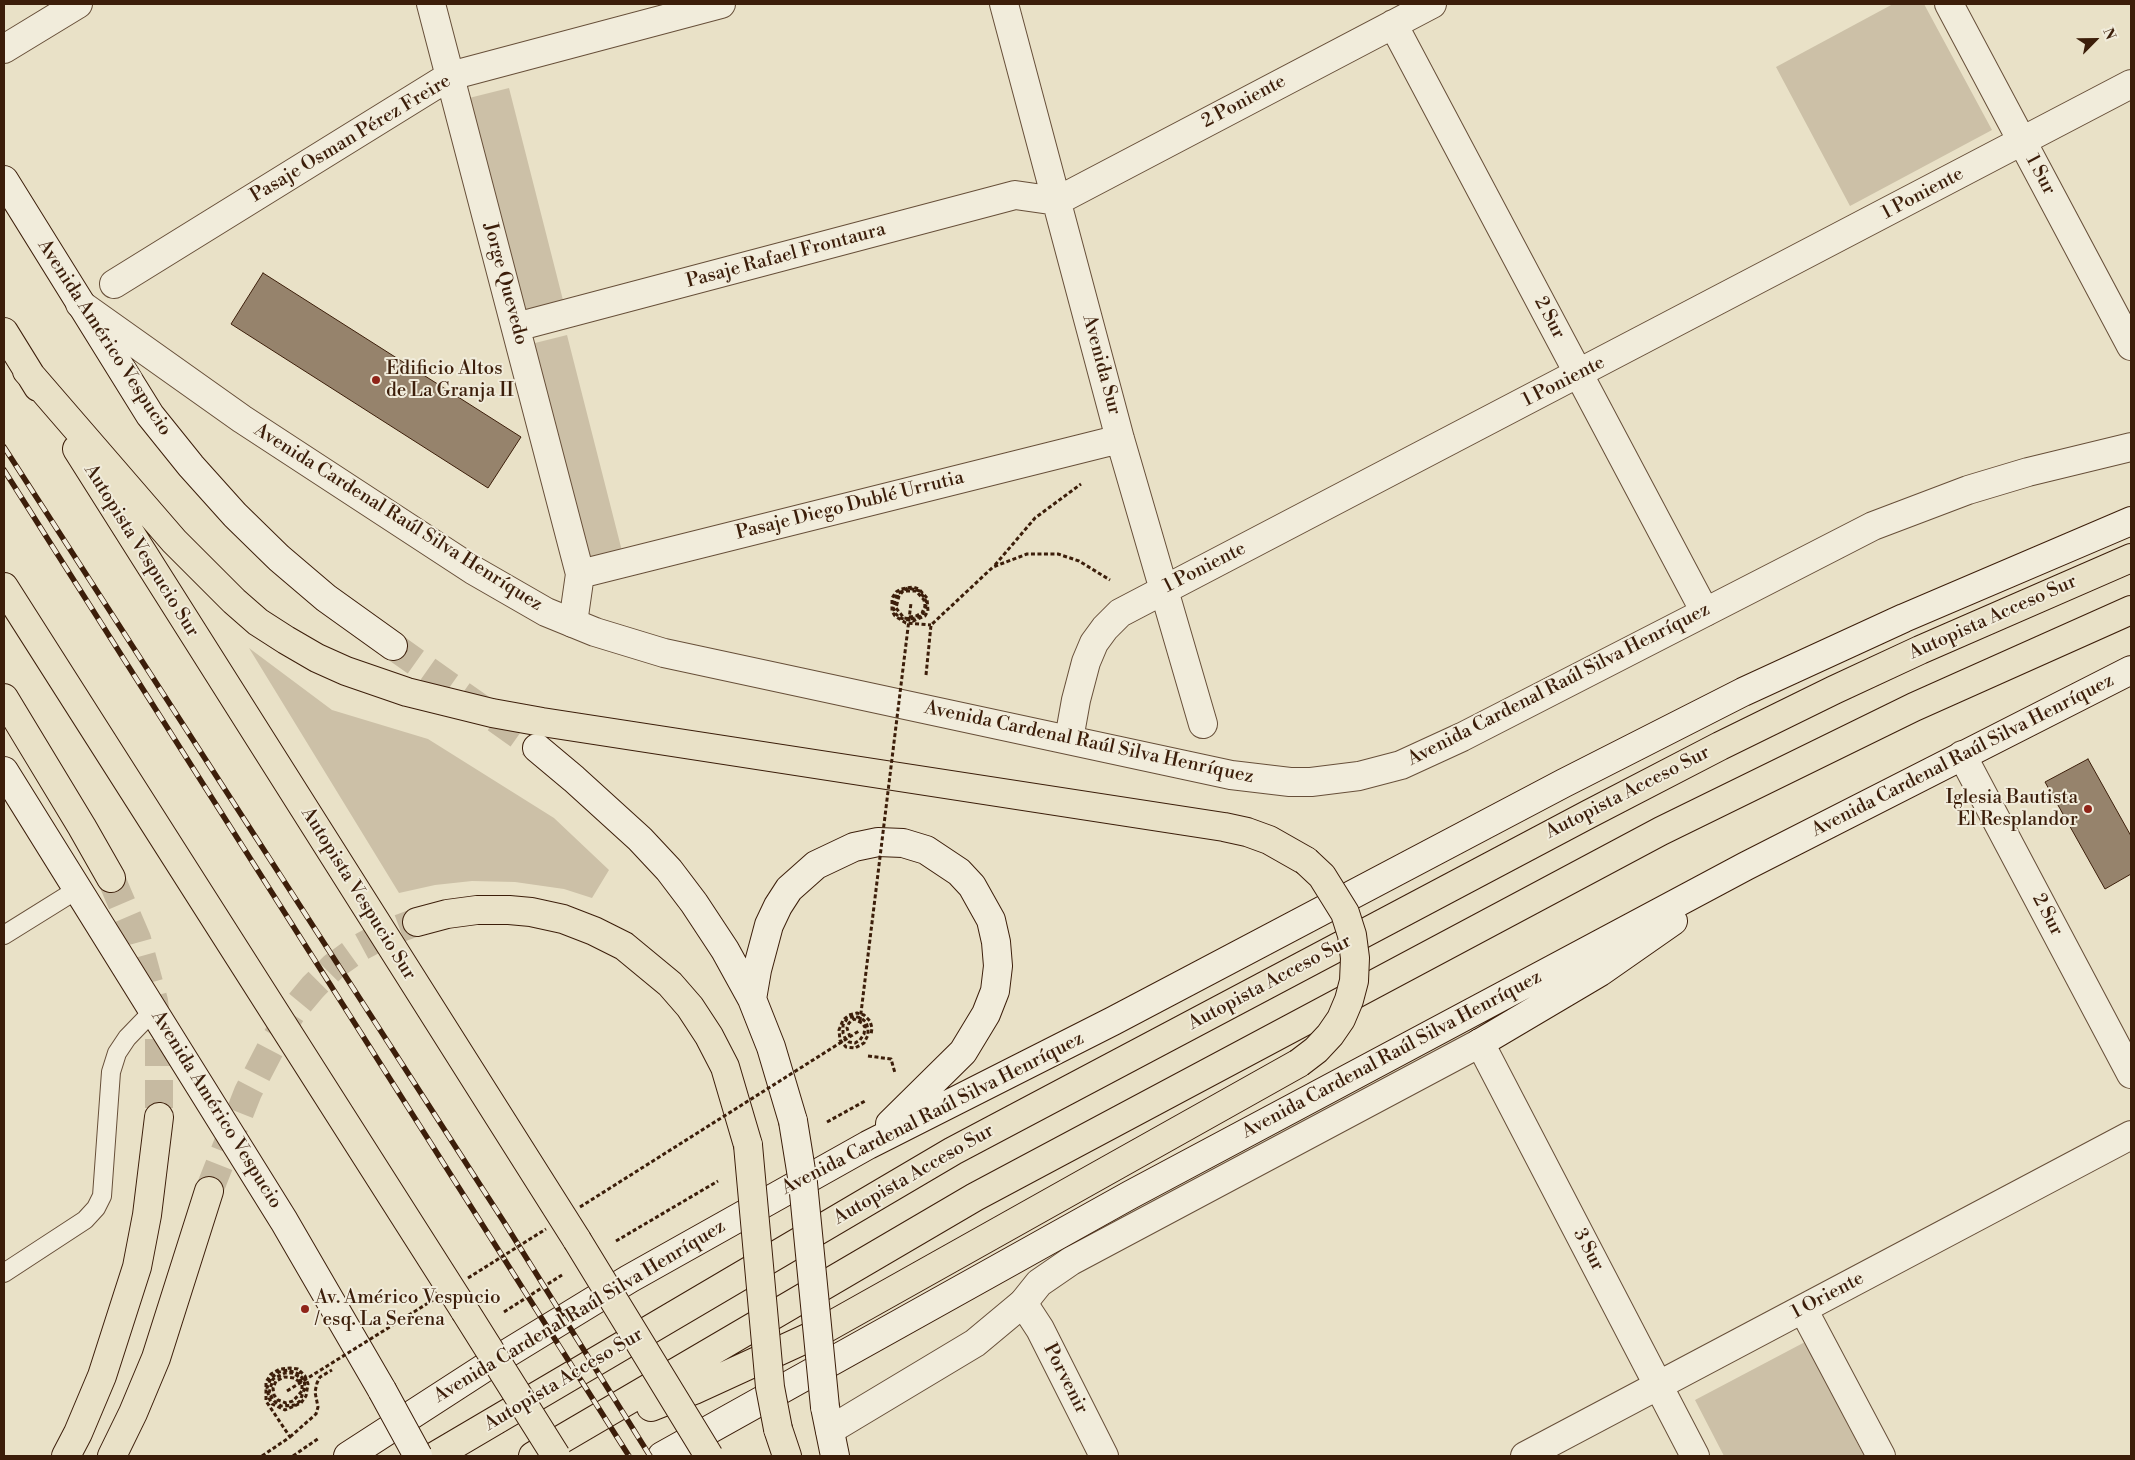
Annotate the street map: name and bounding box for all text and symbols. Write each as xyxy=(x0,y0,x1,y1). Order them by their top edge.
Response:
north arrow xyxy=(2070,15,2120,65)
text: N xyxy=(2098,26,2119,43)
street label: Pasaje Osman Pérez Freire xyxy=(247,70,455,208)
street label: 2 Poniente xyxy=(1198,70,1290,134)
street label: 1 Sur xyxy=(2020,151,2060,199)
street label: 1 Poniente xyxy=(1878,163,1968,225)
street label: Pasaje Rafael Frontaura xyxy=(684,218,888,294)
street label: Jorge Quevedo xyxy=(478,220,532,348)
street label: Avenida Américo Vespucio xyxy=(32,236,176,440)
street label: 2 Sur xyxy=(1528,293,1570,343)
street label: Avenida Sur xyxy=(1077,312,1125,418)
street label: 1 Poniente xyxy=(1519,352,1609,412)
place label: Edificio Altos de La Granja II xyxy=(386,358,514,402)
marker: Edificio Altos de La Granja II xyxy=(370,374,382,386)
street label: Avenida Cardenal Raúl Silva Henríquez xyxy=(249,419,547,617)
street label: Autopista Vespucio Sur xyxy=(79,460,203,642)
street label: Pasaje Diego Dublé Urrutia xyxy=(734,467,966,545)
street label: 1 Poniente xyxy=(1160,538,1250,598)
street label: Autopista Acceso Sur xyxy=(1906,571,2080,665)
street label: Avenida Cardenal Raúl Silva Henríquez xyxy=(1404,599,1714,771)
street label: Avenida Cardenal Raúl Silva Henríquez xyxy=(1808,670,2118,842)
street label: Avenida Cardenal Raúl Silva Henríquez xyxy=(922,697,1256,789)
street label: Autopista Acceso Sur xyxy=(1542,742,1714,844)
place label: Iglesia Bautista El Resplandor xyxy=(1946,787,2078,831)
street label: Autopista Vespucio Sur xyxy=(296,803,420,985)
marker: Iglesia Bautista El Resplandor xyxy=(2082,803,2094,815)
street label: 2 Sur xyxy=(2026,890,2068,940)
street label: Autopista Acceso Sur xyxy=(1185,930,1355,1036)
street label: Avenida Cardenal Raúl Silva Henríquez xyxy=(1238,966,1546,1144)
street label: Avenida Américo Vespucio xyxy=(146,1007,286,1213)
street label: Avenida Cardenal Raúl Silva Henríquez xyxy=(778,1028,1088,1200)
street label: Autopista Acceso Sur xyxy=(830,1120,998,1230)
street label: Avenida Cardenal Raúl Silva Henríquez xyxy=(430,1216,730,1408)
street label: 3 Sur xyxy=(1568,1225,1608,1275)
street label: 1 Oriente xyxy=(1788,1267,1868,1325)
place label: Av. Américo Vespucio / esq. La Serena xyxy=(315,1287,501,1331)
marker: Av. Américo Vespucio / esq. La Serena xyxy=(299,1303,311,1315)
street label: Autopista Acceso Sur xyxy=(480,1324,648,1436)
street label: Porvenir xyxy=(1038,1340,1092,1418)

